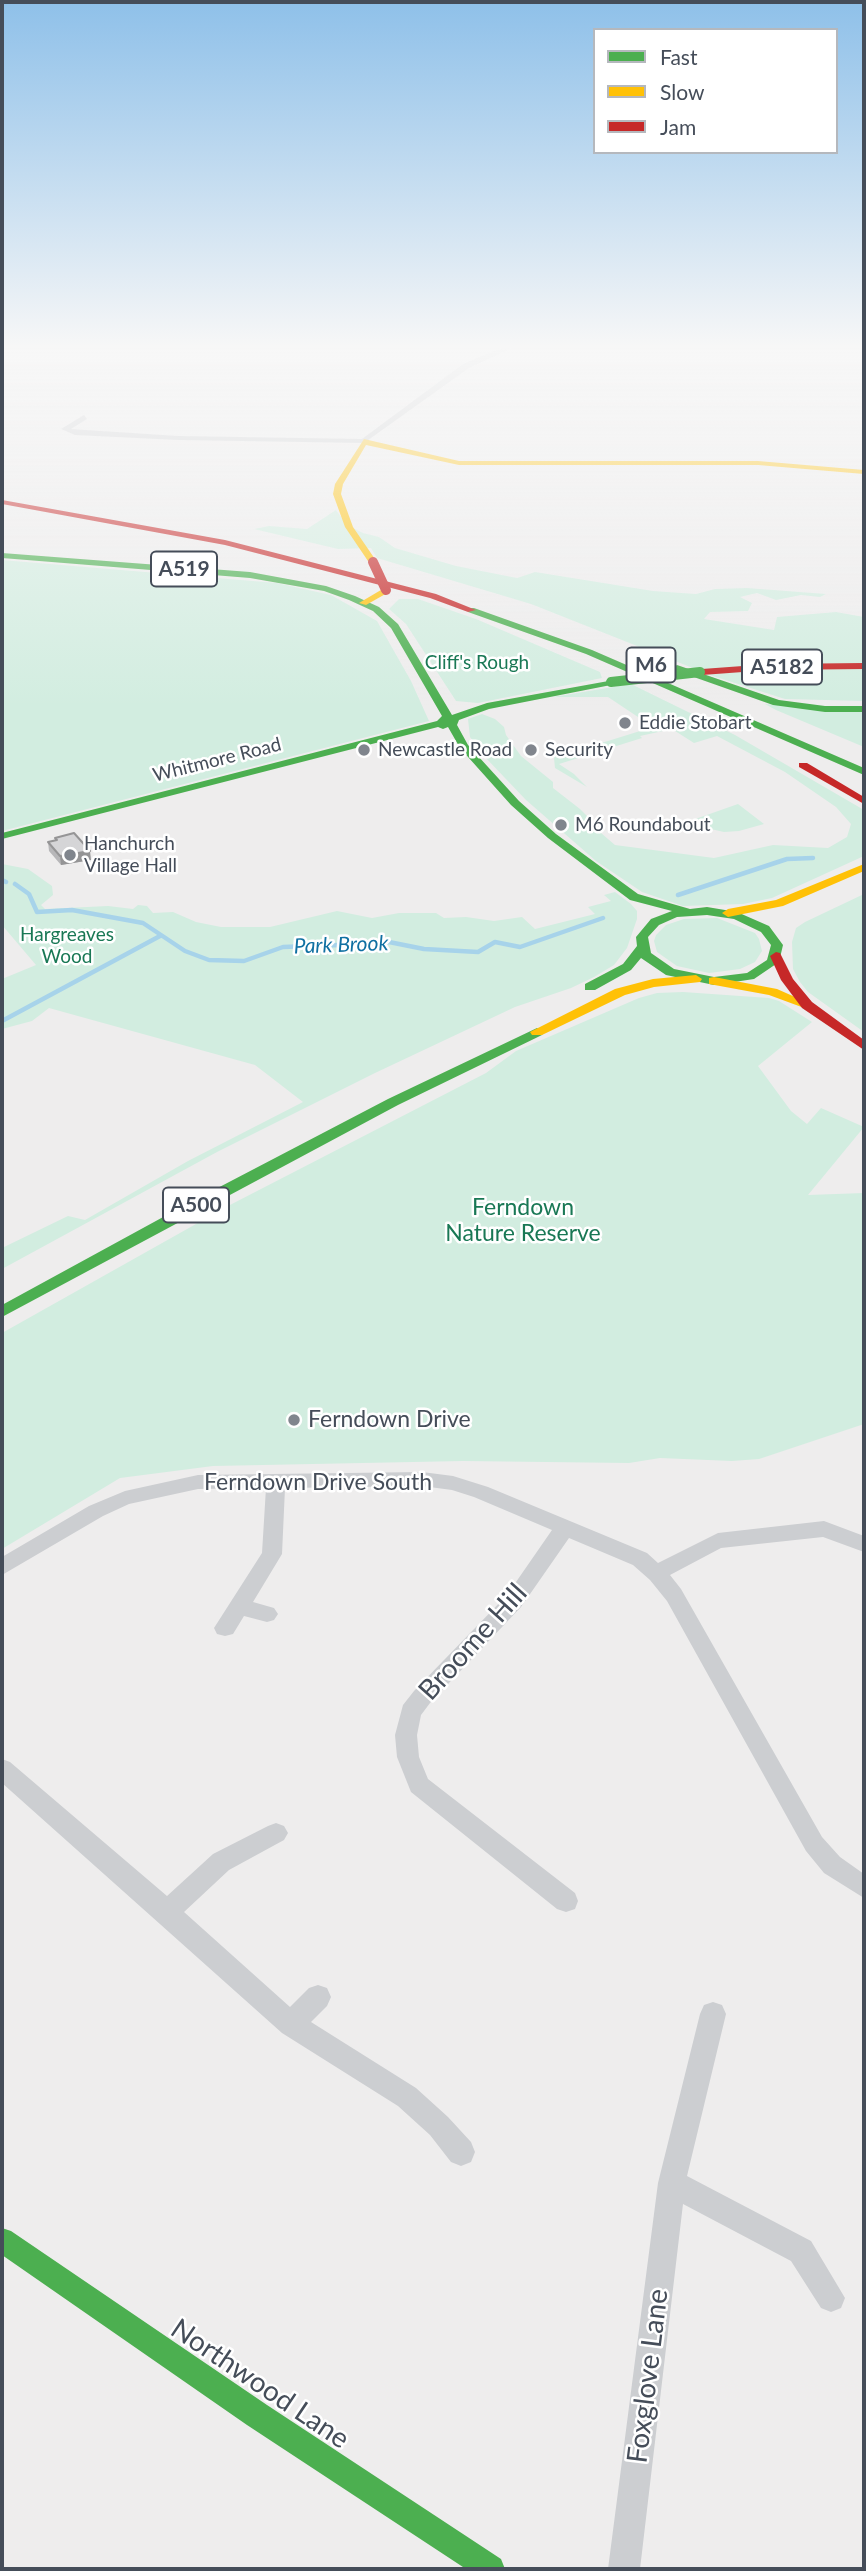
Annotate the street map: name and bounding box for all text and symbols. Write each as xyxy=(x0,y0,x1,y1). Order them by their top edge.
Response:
legend xyxy=(593,28,838,154)
text: Fast xyxy=(660,44,697,69)
text: Slow xyxy=(660,79,704,104)
text: Jam xyxy=(660,114,696,139)
road number: A519 xyxy=(151,552,217,586)
road number: M6 xyxy=(626,648,676,682)
road number: A5182 xyxy=(742,650,822,684)
park label: Cliff's Rough xyxy=(425,652,529,674)
place label: Eddie Stobart xyxy=(639,712,752,734)
marker: Eddie Stobart xyxy=(617,715,633,731)
street label: Whitmore Road xyxy=(150,733,284,787)
place label: Newcastle Road xyxy=(378,739,512,761)
place label: Security xyxy=(545,739,613,761)
marker: Newcastle Road xyxy=(356,742,372,758)
marker: Security xyxy=(523,742,539,758)
place label: M6 Roundabout xyxy=(575,814,711,836)
marker: M6 Roundabout xyxy=(553,817,569,833)
place label: Hanchurch Village Hall xyxy=(84,833,177,877)
marker: Hanchurch Village Hall xyxy=(62,847,78,863)
park label: Hargreaves Wood xyxy=(20,924,114,968)
water label: Park Brook xyxy=(293,931,389,959)
road number: A500 xyxy=(163,1188,229,1222)
park label: Ferndown Nature Reserve xyxy=(445,1194,601,1248)
place label: Ferndown Drive xyxy=(308,1406,471,1434)
marker: Ferndown Drive xyxy=(286,1412,302,1428)
street label: Ferndown Drive South xyxy=(204,1469,432,1497)
street label: Broome Hill xyxy=(412,1577,534,1707)
street label: Foxglove Lane xyxy=(621,2287,675,2465)
street label: Northwood Lane xyxy=(165,2312,355,2456)

